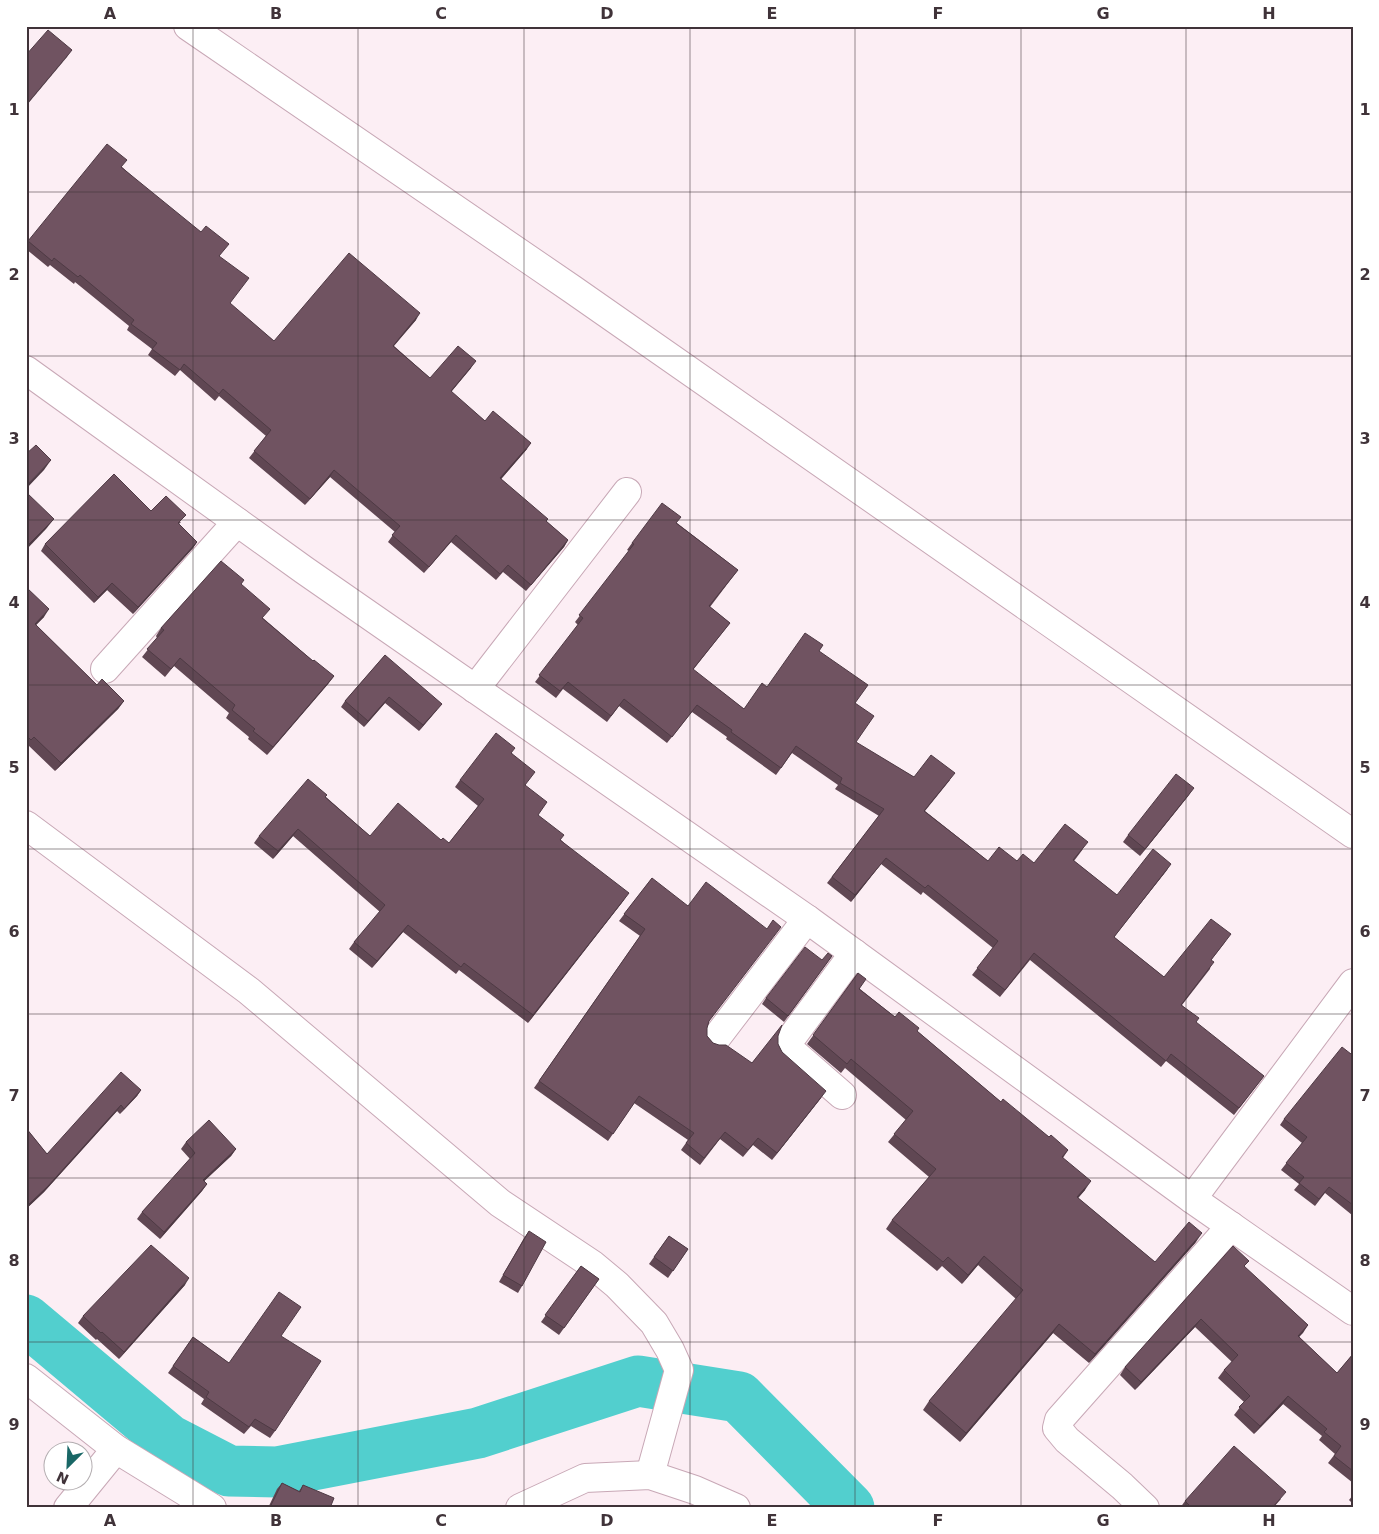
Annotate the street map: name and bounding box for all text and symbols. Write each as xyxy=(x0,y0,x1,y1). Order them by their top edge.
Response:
text: A xyxy=(104,4,117,23)
text: B xyxy=(270,4,282,23)
text: C xyxy=(435,4,447,23)
text: D xyxy=(600,4,614,23)
text: E xyxy=(767,4,777,23)
text: F xyxy=(933,4,943,23)
text: G xyxy=(1096,4,1110,23)
text: H xyxy=(1262,4,1276,23)
text: 1 xyxy=(8,100,20,119)
text: 1 xyxy=(1359,100,1371,119)
text: 2 xyxy=(8,265,20,284)
text: 2 xyxy=(1359,265,1371,284)
text: 3 xyxy=(8,429,20,448)
text: 3 xyxy=(1359,429,1371,448)
text: 4 xyxy=(8,593,20,612)
text: 4 xyxy=(1359,593,1371,612)
text: 5 xyxy=(8,758,20,777)
text: 5 xyxy=(1359,758,1371,777)
text: 6 xyxy=(8,922,20,941)
text: 6 xyxy=(1359,922,1371,941)
text: 7 xyxy=(8,1086,20,1105)
text: 7 xyxy=(1359,1086,1371,1105)
text: 8 xyxy=(8,1251,20,1270)
text: 8 xyxy=(1359,1251,1371,1270)
text: 9 xyxy=(8,1415,20,1434)
text: 9 xyxy=(1359,1415,1371,1434)
north arrow xyxy=(42,1442,92,1492)
text: N xyxy=(54,1468,71,1488)
text: A xyxy=(104,1511,117,1530)
text: B xyxy=(270,1511,282,1530)
text: C xyxy=(435,1511,447,1530)
text: D xyxy=(600,1511,614,1530)
text: E xyxy=(767,1511,777,1530)
text: F xyxy=(933,1511,943,1530)
text: G xyxy=(1096,1511,1110,1530)
text: H xyxy=(1262,1511,1276,1530)

